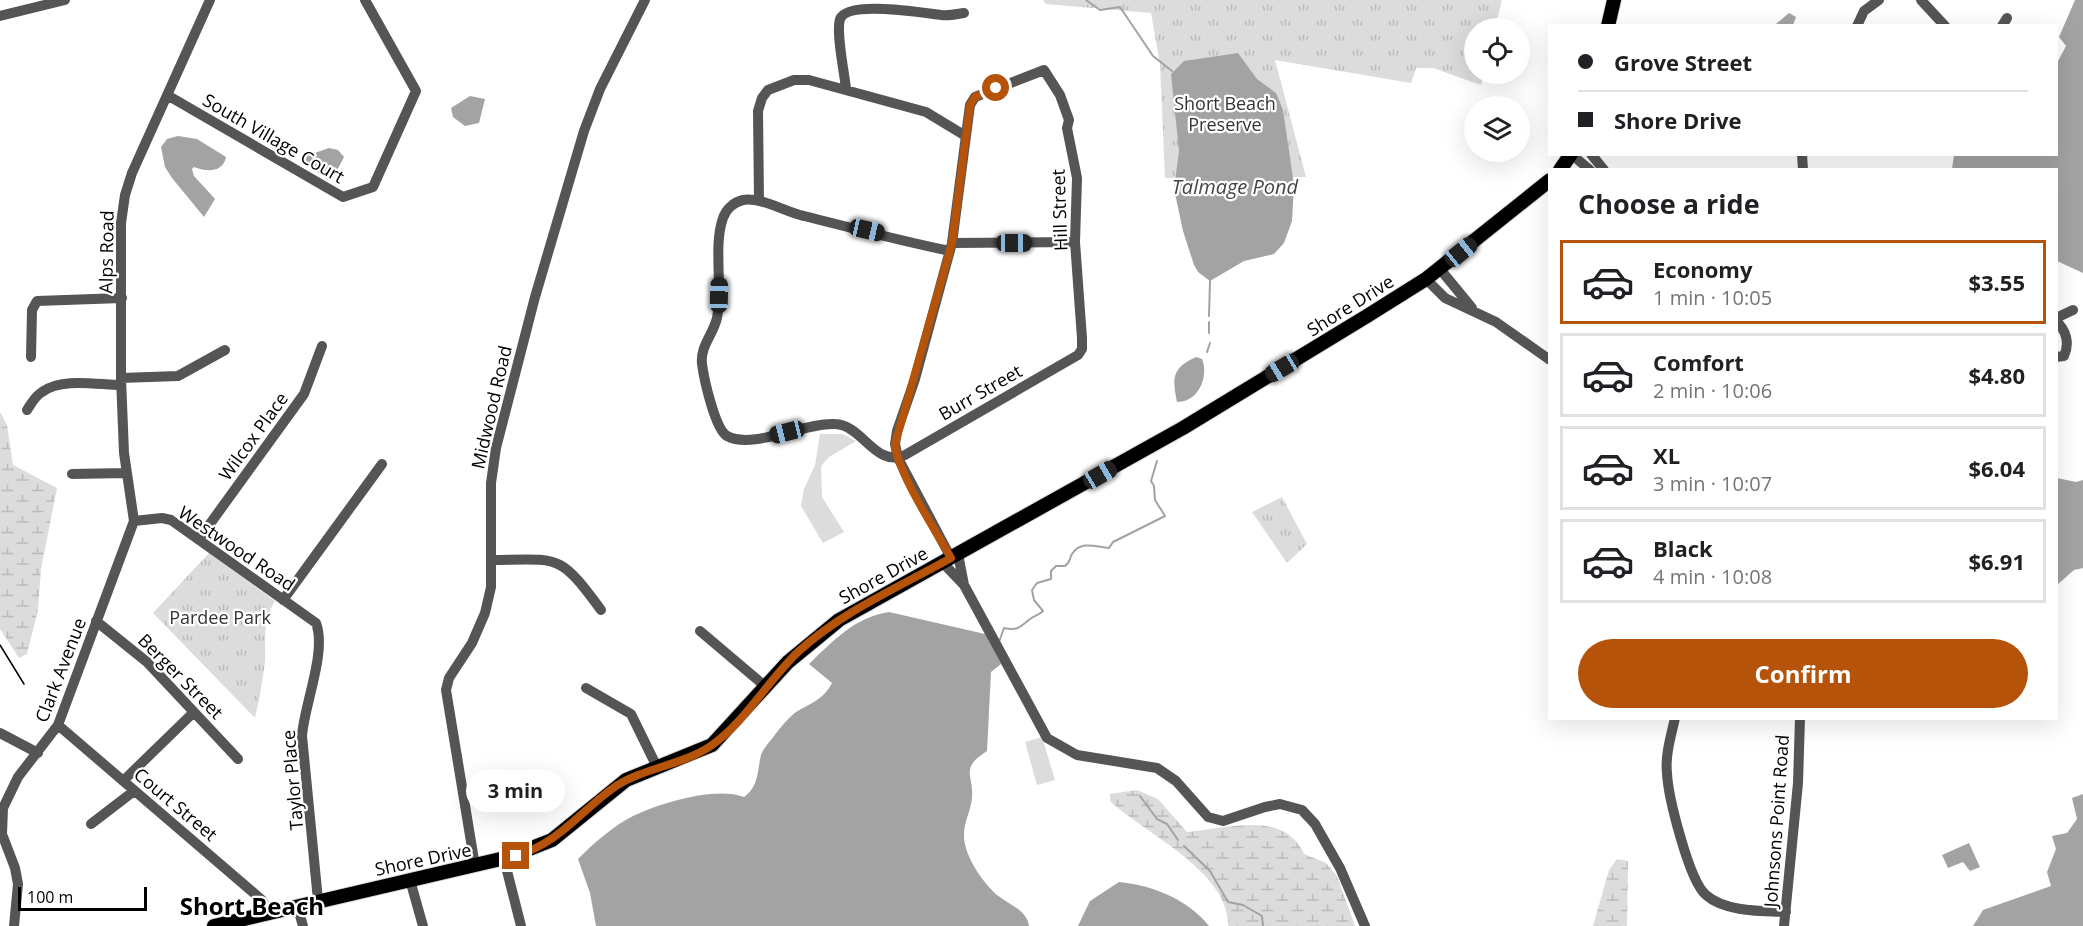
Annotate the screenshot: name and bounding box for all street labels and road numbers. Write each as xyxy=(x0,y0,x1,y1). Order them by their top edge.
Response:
street label: South Village Court xyxy=(199,88,349,188)
street label: Hill Street xyxy=(1046,169,1072,251)
street label: Alps Road xyxy=(93,210,119,294)
street label: Shore Drive xyxy=(1302,269,1398,341)
street label: Midwood Road xyxy=(465,343,517,471)
street label: Burr Street xyxy=(934,359,1026,425)
street label: Wilcox Place xyxy=(213,387,293,485)
street label: Westwood Road xyxy=(174,500,300,596)
street label: Shore Drive xyxy=(834,541,932,609)
street label: Clark Avenue xyxy=(29,614,91,726)
street label: Berger Street xyxy=(133,628,229,724)
street label: Taylor Place xyxy=(276,729,308,831)
street label: Johnsons Point Road xyxy=(1758,734,1794,910)
street label: Court Street xyxy=(129,762,223,846)
street label: Shore Drive xyxy=(373,837,473,881)

